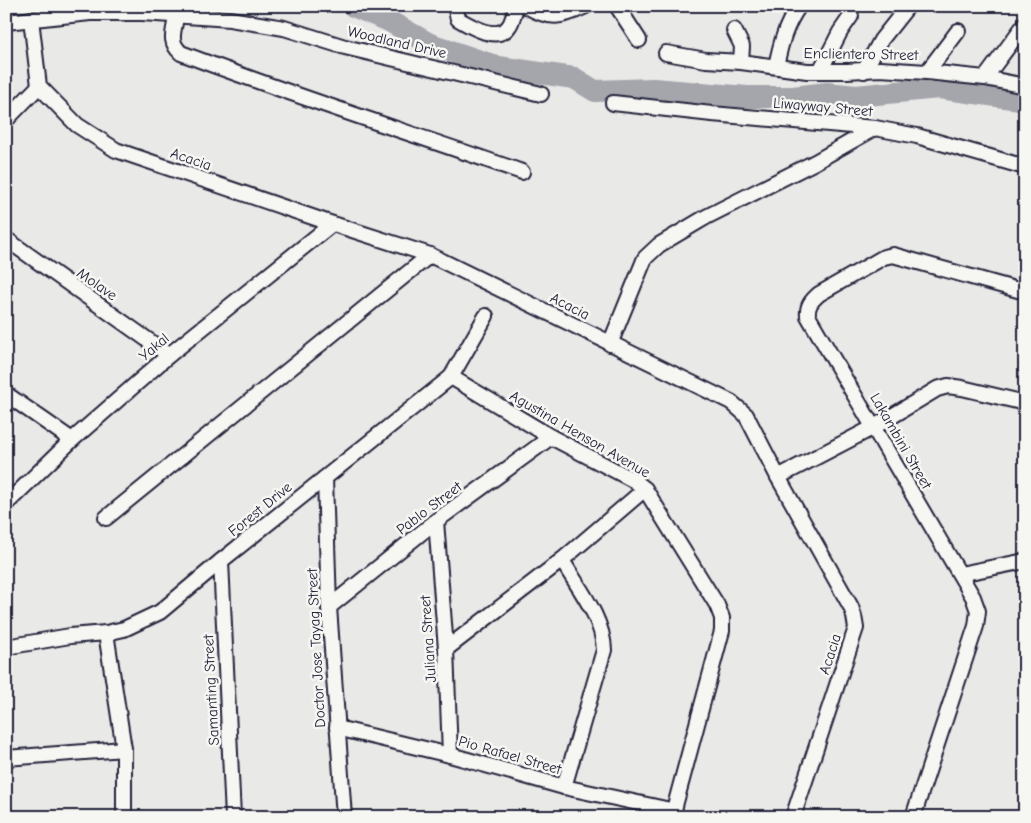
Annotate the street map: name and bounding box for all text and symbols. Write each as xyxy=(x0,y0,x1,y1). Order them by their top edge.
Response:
street label: Woodland Drive xyxy=(346,22,449,62)
street label: Enclientero Street xyxy=(804,44,919,64)
street label: Liwayway Street xyxy=(773,94,874,120)
street label: Acacia xyxy=(168,144,214,174)
street label: Molave xyxy=(73,264,121,305)
street label: Acacia xyxy=(547,288,593,324)
street label: Yakal xyxy=(135,329,173,365)
street label: Agustina Henson Avenue xyxy=(507,386,654,482)
street label: Lakambini Street xyxy=(866,390,936,493)
street label: Pablo Street xyxy=(393,477,466,538)
street label: Forest Drive xyxy=(225,478,296,540)
street label: Doctor Jose Tayag Street xyxy=(303,567,329,728)
street label: Juliana Street xyxy=(416,594,440,683)
street label: Acacia xyxy=(815,631,845,677)
street label: Samanting Street xyxy=(199,633,223,746)
street label: Pio Rafael Street xyxy=(456,732,564,778)

